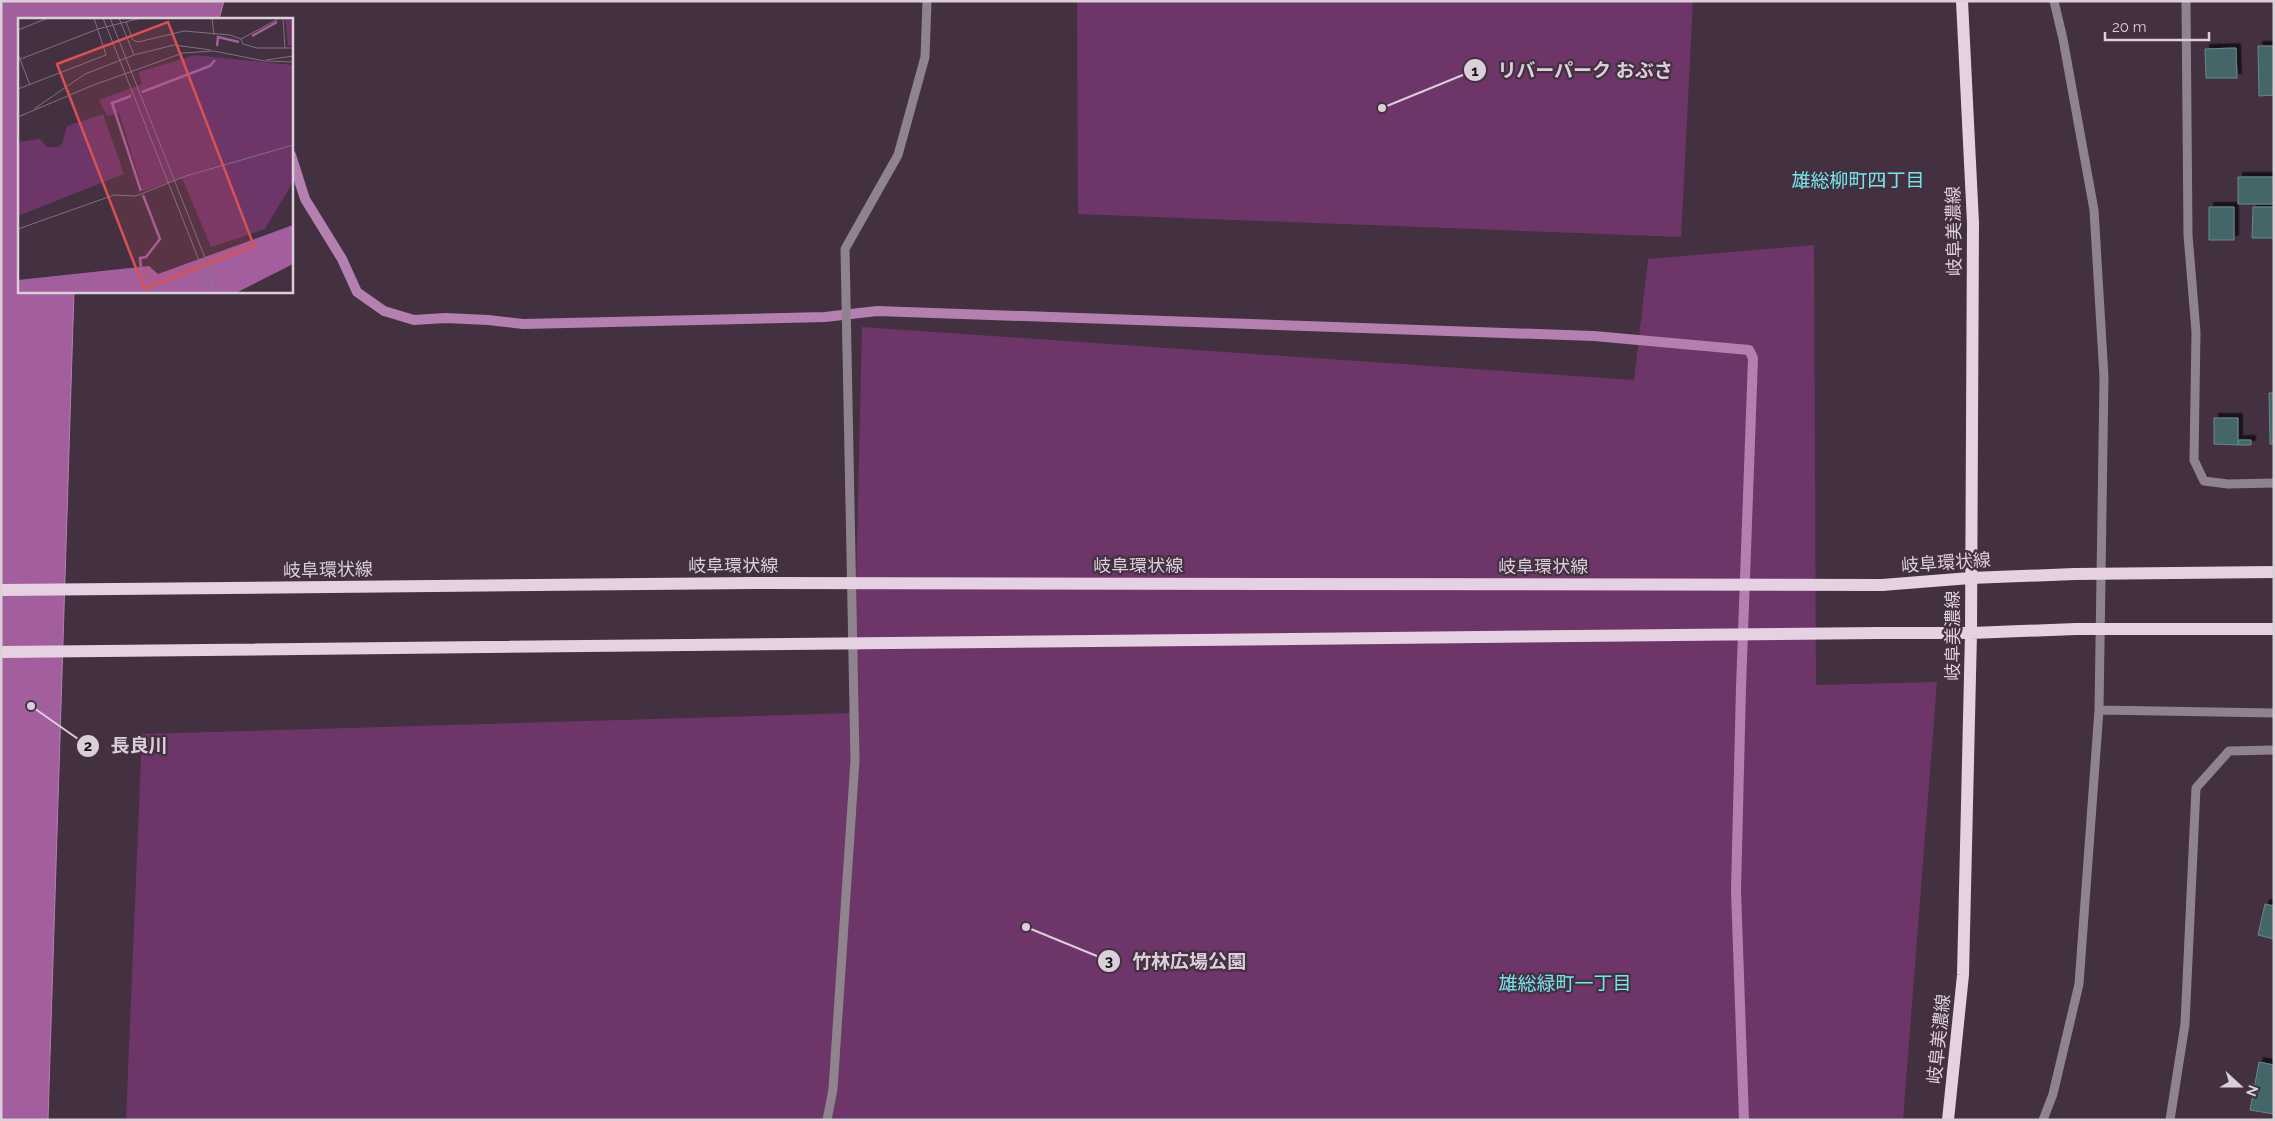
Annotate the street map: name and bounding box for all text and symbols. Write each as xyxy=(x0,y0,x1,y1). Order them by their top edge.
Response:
scale bar xyxy=(2105,10,2209,42)
inset map xyxy=(18,18,292,292)
text: 20 m xyxy=(2112,18,2147,36)
callout: リバーパーク おぶさ xyxy=(1462,53,1683,87)
text: リバーパーク おぶさ xyxy=(1497,59,1673,81)
text: 1 xyxy=(1471,62,1479,80)
district label: 雄総柳町四丁目 xyxy=(1791,169,1925,191)
street label: 岐阜美濃線 xyxy=(1942,186,1965,276)
street label: 岐阜環状線 xyxy=(1900,549,1992,576)
street label: 岐阜環状線 xyxy=(688,555,778,576)
street label: 岐阜環状線 xyxy=(1093,555,1183,576)
street label: 岐阜環状線 xyxy=(1498,556,1588,577)
street label: 岐阜環状線 xyxy=(283,558,373,581)
street label: 岐阜美濃線 xyxy=(1942,591,1963,681)
callout: 長良川 xyxy=(76,729,178,763)
text: 長良川 xyxy=(110,734,168,756)
text: 2 xyxy=(84,737,92,755)
callout: 竹林広場公園 xyxy=(1097,944,1256,978)
text: 竹林広場公園 xyxy=(1132,950,1246,972)
text: 3 xyxy=(1105,952,1113,970)
district label: 雄総緑町一丁目 xyxy=(1498,972,1632,994)
street label: 岐阜美濃線 xyxy=(1923,993,1954,1085)
north arrow xyxy=(2215,1061,2265,1111)
text: N xyxy=(2243,1083,2262,1099)

